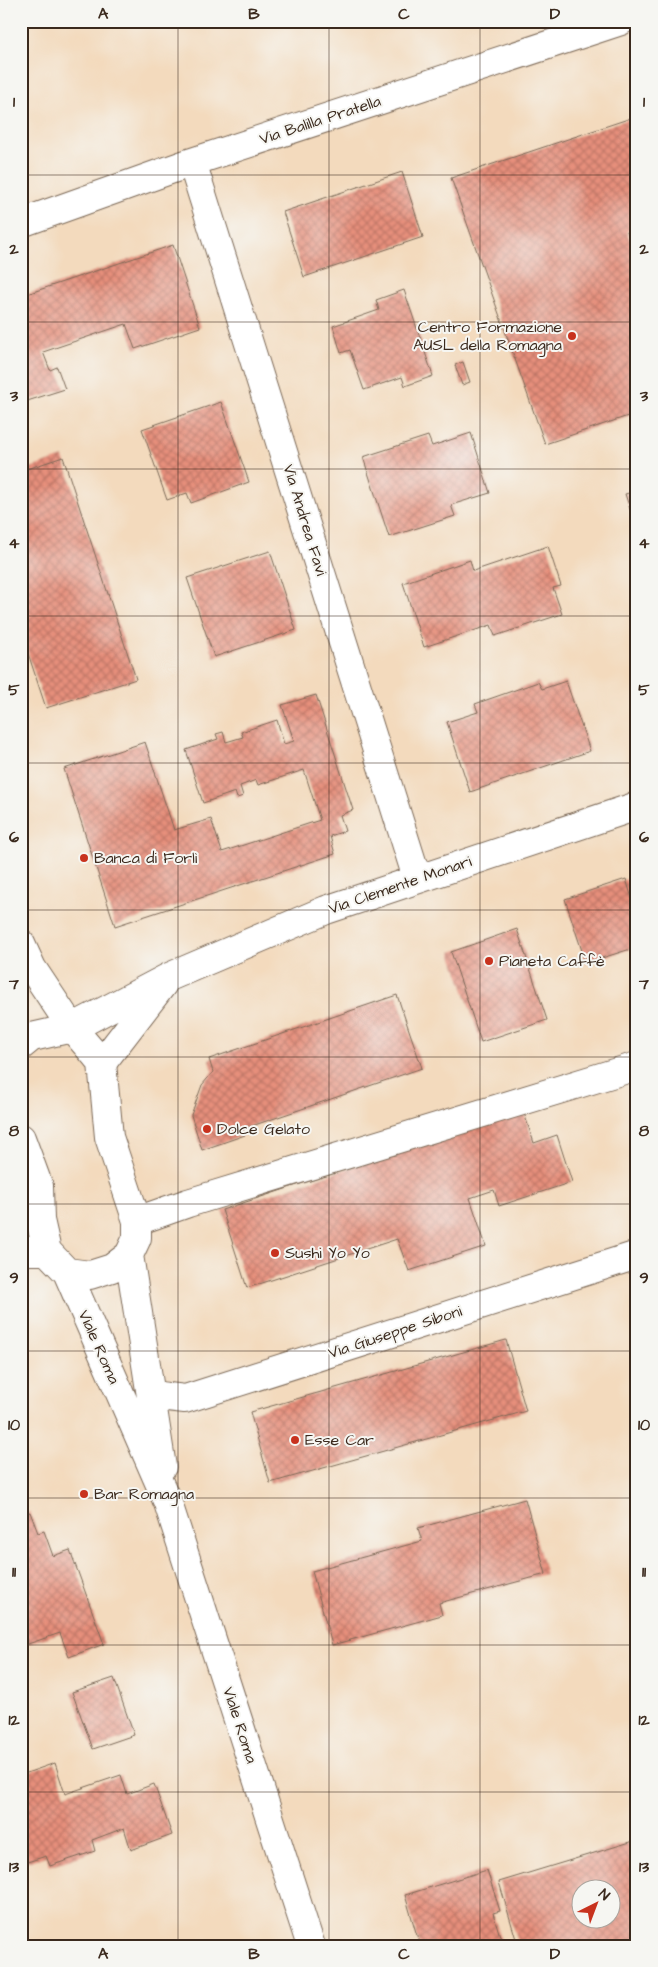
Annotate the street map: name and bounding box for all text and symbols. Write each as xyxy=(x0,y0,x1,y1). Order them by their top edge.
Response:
text: A xyxy=(98,3,109,25)
text: B xyxy=(248,3,260,25)
text: C xyxy=(398,3,410,25)
text: D xyxy=(550,3,561,25)
street label: Via Balilla Pratella xyxy=(256,90,384,150)
text: 1 xyxy=(13,91,16,113)
text: 1 xyxy=(643,91,646,113)
text: 2 xyxy=(8,238,19,260)
text: 2 xyxy=(638,238,649,260)
place label: Centro Formazione AUSL della Romagna xyxy=(413,316,562,357)
marker: Centro Formazione AUSL della Romagna xyxy=(566,330,578,342)
text: 3 xyxy=(9,385,19,407)
text: 3 xyxy=(639,385,649,407)
street label: Via Andrea Favi xyxy=(278,462,333,579)
text: 4 xyxy=(9,532,20,554)
text: 4 xyxy=(639,532,650,554)
text: 5 xyxy=(8,679,20,701)
text: 5 xyxy=(638,679,650,701)
text: 6 xyxy=(9,826,19,848)
text: 6 xyxy=(639,826,649,848)
place label: Banca di Forlì xyxy=(94,847,198,869)
street label: Via Clemente Monari xyxy=(326,850,475,920)
marker: Banca di Forlì xyxy=(78,852,90,864)
place label: Pianeta Caffè xyxy=(499,950,605,972)
marker: Pianeta Caffè xyxy=(483,955,495,967)
text: 7 xyxy=(8,973,19,995)
text: 7 xyxy=(638,973,649,995)
place label: Dolce Gelato xyxy=(217,1118,310,1140)
text: 8 xyxy=(9,1120,20,1142)
text: 8 xyxy=(639,1120,650,1142)
marker: Dolce Gelato xyxy=(201,1123,213,1135)
place label: Sushi Yo Yo xyxy=(285,1242,370,1264)
marker: Sushi Yo Yo xyxy=(269,1247,281,1259)
text: 9 xyxy=(9,1267,19,1289)
text: 9 xyxy=(639,1267,649,1289)
street label: Via Giuseppe Siboni xyxy=(325,1300,465,1364)
street label: Viale Roma xyxy=(73,1306,125,1388)
text: 10 xyxy=(8,1414,20,1436)
text: 10 xyxy=(638,1414,650,1436)
place label: Esse Car xyxy=(305,1429,374,1451)
marker: Esse Car xyxy=(289,1434,301,1446)
place label: Bar Romagna xyxy=(94,1483,194,1506)
marker: Bar Romagna xyxy=(78,1488,90,1500)
text: 11 xyxy=(12,1561,17,1583)
text: 11 xyxy=(642,1561,647,1583)
street label: Viale Roma xyxy=(217,1684,263,1766)
text: 12 xyxy=(8,1709,20,1731)
text: 12 xyxy=(638,1709,650,1731)
text: 13 xyxy=(9,1856,20,1878)
text: 13 xyxy=(639,1856,650,1878)
north arrow xyxy=(570,1880,620,1930)
text: N xyxy=(594,1885,614,1906)
text: A xyxy=(98,1943,109,1965)
text: B xyxy=(248,1943,260,1965)
text: C xyxy=(398,1943,410,1965)
text: D xyxy=(550,1943,561,1965)

